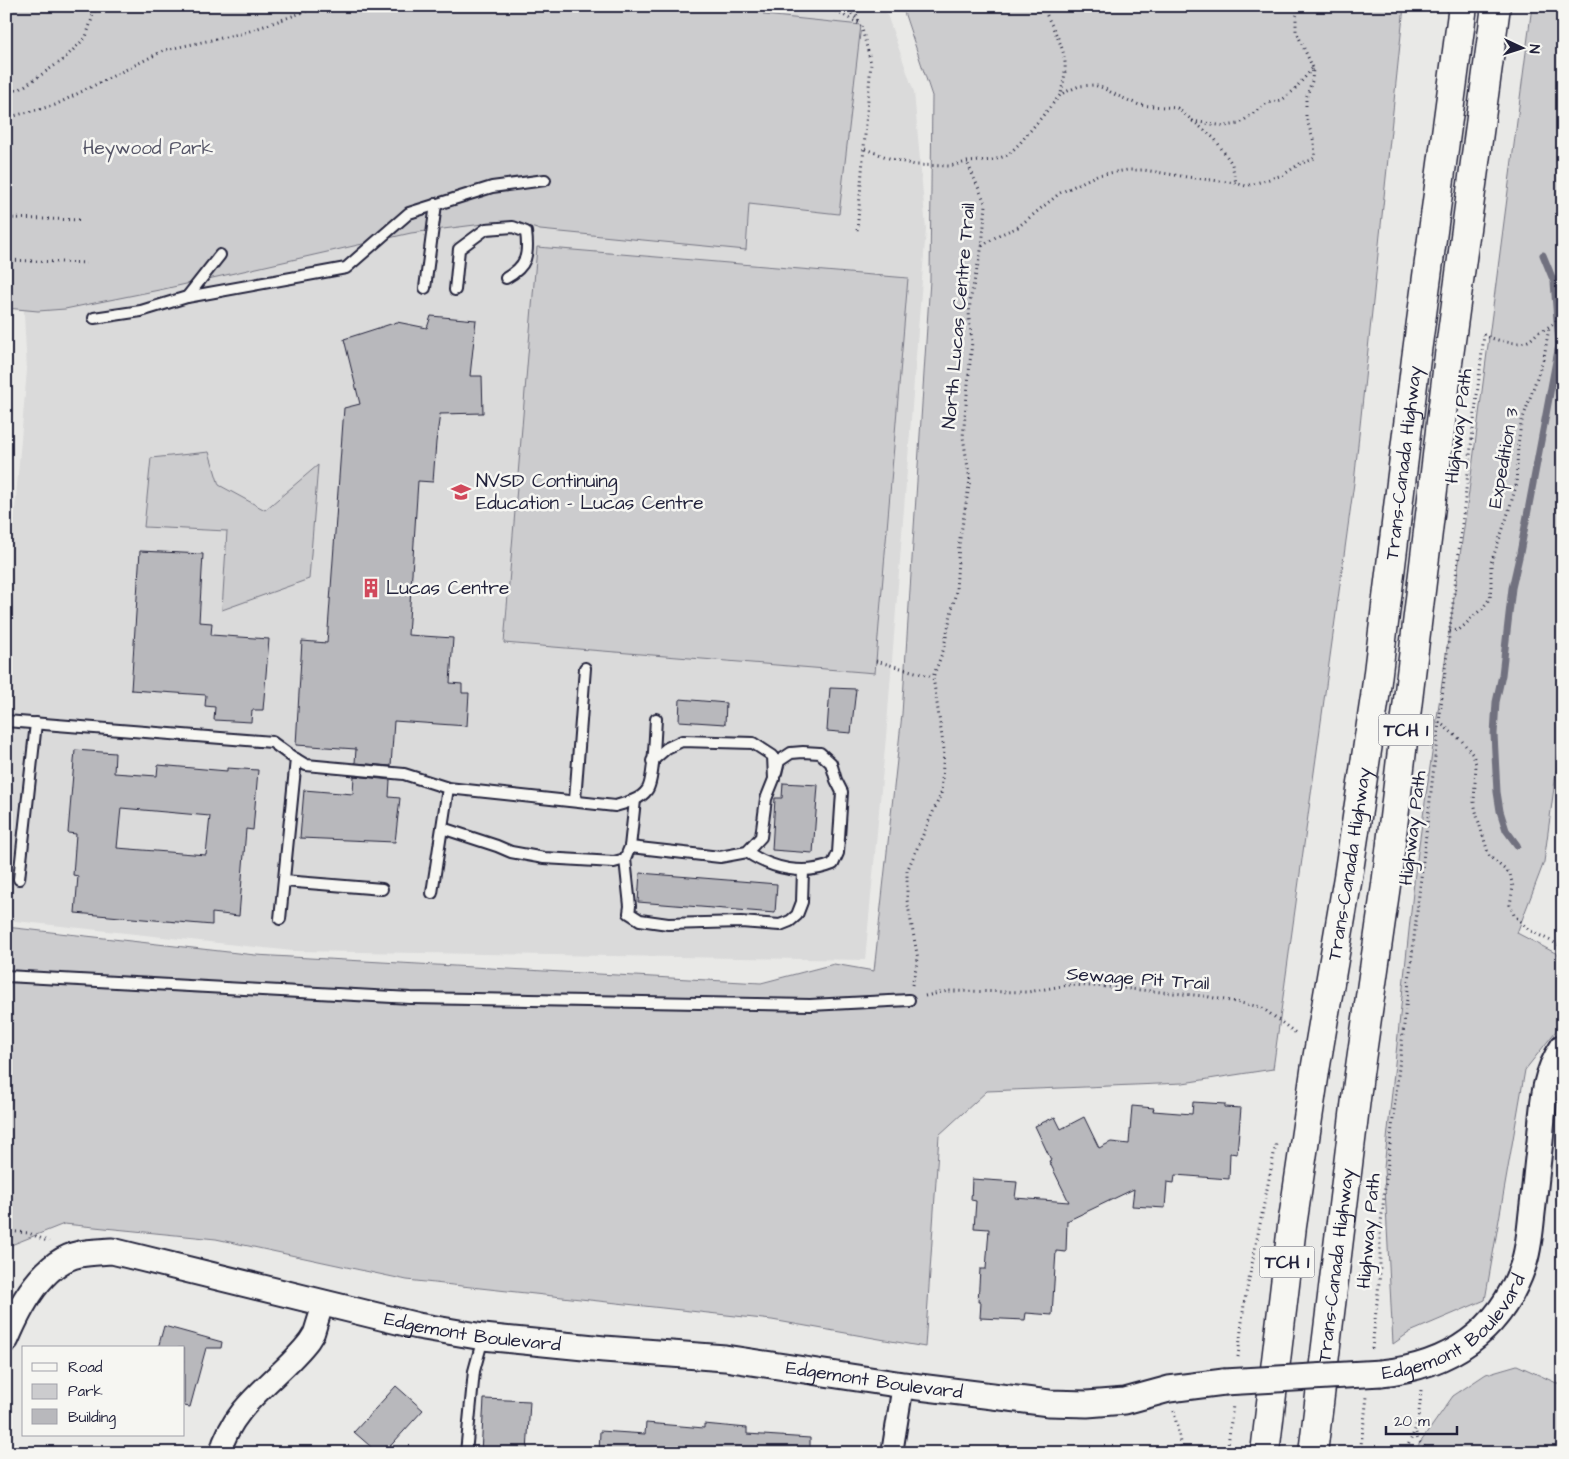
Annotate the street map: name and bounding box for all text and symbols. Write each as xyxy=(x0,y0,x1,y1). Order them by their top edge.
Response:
north arrow xyxy=(1496,22,1546,72)
text: N xyxy=(1524,44,1544,54)
park label: Heywood Park xyxy=(83,135,213,163)
street label: North Lucas Centre Trail xyxy=(936,202,982,430)
street label: Trans-Canada Highway xyxy=(1378,364,1430,561)
street label: Highway Path xyxy=(1439,366,1481,485)
street label: Expedition 3 xyxy=(1482,405,1526,510)
place label: NVSD Continuing Education - Lucas Centre xyxy=(476,468,704,517)
school or university icon: NVSD Continuing Education - Lucas Centre xyxy=(450,481,472,503)
place label: Lucas Centre xyxy=(386,575,509,602)
building icon: Lucas Centre xyxy=(360,577,382,599)
road number: TCH 1 xyxy=(1378,714,1434,746)
street label: Trans-Canada Highway xyxy=(1320,765,1379,963)
street label: Highway Path xyxy=(1393,768,1435,887)
street label: Sewage Pit Trail xyxy=(1065,961,1210,998)
street label: Trans-Canada Highway xyxy=(1311,1166,1362,1364)
street label: Highway Path xyxy=(1351,1172,1389,1290)
road number: TCH 1 xyxy=(1260,1246,1314,1278)
street label: Edgemont Boulevard xyxy=(1380,1270,1532,1386)
street label: Edgemont Boulevard xyxy=(381,1305,562,1358)
legend xyxy=(22,1346,185,1436)
street label: Edgemont Boulevard xyxy=(784,1354,965,1406)
text: Road xyxy=(68,1357,103,1378)
text: Park xyxy=(68,1381,103,1402)
scale bar xyxy=(1386,1404,1458,1436)
text: Building xyxy=(68,1407,116,1429)
text: 20 m xyxy=(1394,1411,1430,1432)

